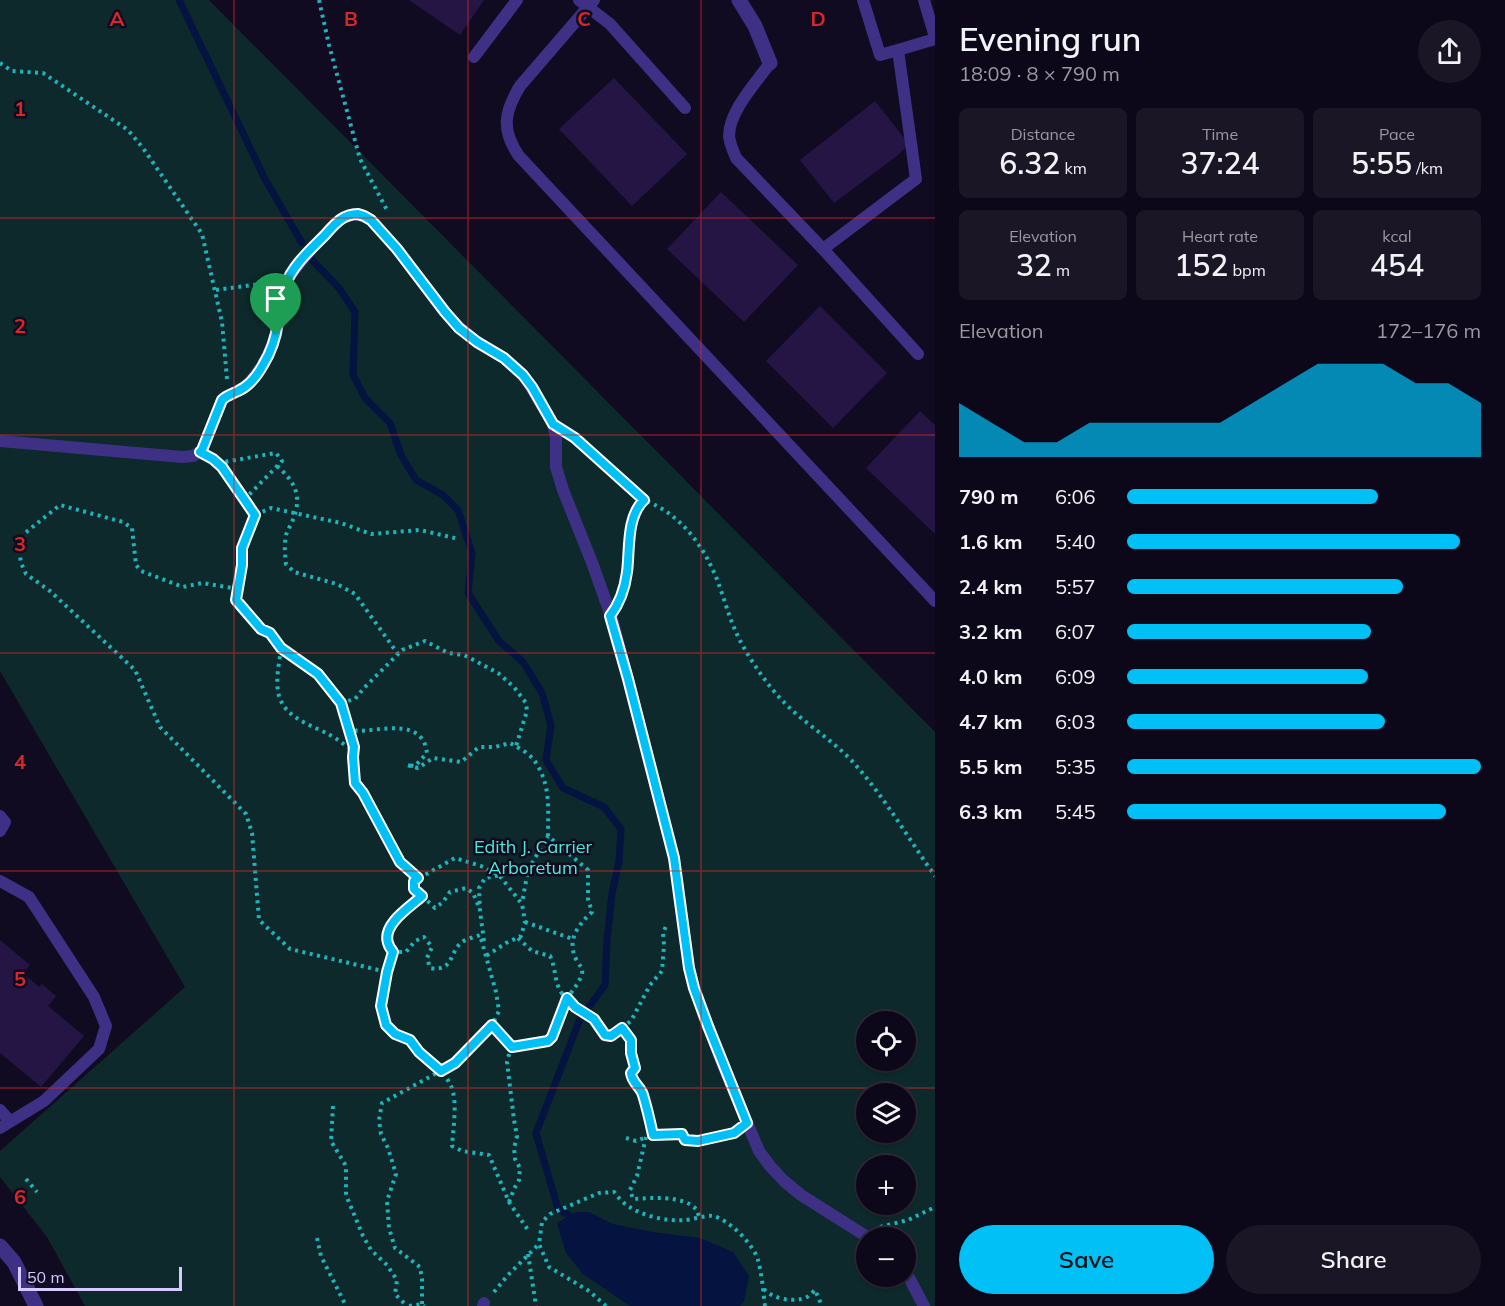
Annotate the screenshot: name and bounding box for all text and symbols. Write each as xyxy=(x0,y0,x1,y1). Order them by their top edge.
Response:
text: A xyxy=(110,6,125,31)
text: B xyxy=(344,6,358,31)
text: C xyxy=(577,6,591,31)
text: D xyxy=(810,6,826,31)
text: Evening run xyxy=(959,18,1141,59)
button: share xyxy=(1418,20,1481,83)
text: 18:09 · 8 × 790 m xyxy=(959,61,1120,86)
text: 1 xyxy=(14,96,26,121)
text: Distance xyxy=(1011,124,1075,144)
text: Time xyxy=(1202,124,1238,144)
text: Pace xyxy=(1379,124,1415,144)
text: 6.32 xyxy=(999,144,1060,182)
text: 37:24 xyxy=(1180,144,1260,182)
text: 5:55 xyxy=(1351,144,1412,182)
text: km xyxy=(1060,158,1087,178)
text: /km xyxy=(1412,158,1443,178)
text: Elevation xyxy=(1009,226,1077,246)
text: Heart rate xyxy=(1182,226,1258,246)
text: kcal xyxy=(1382,226,1412,246)
text: 32 xyxy=(1016,246,1052,284)
text: 152 xyxy=(1174,246,1228,284)
text: 454 xyxy=(1370,246,1424,284)
text: m xyxy=(1052,260,1070,280)
text: bpm xyxy=(1228,260,1266,280)
pin xyxy=(250,273,301,335)
icon: arrive xyxy=(259,282,292,315)
text: 2 xyxy=(14,313,26,338)
text: Elevation xyxy=(959,318,1044,343)
text: 172–176 m xyxy=(1376,318,1481,343)
text: 790 m xyxy=(959,484,1018,509)
text: 6:06 xyxy=(1055,484,1096,509)
text: 1.6 km xyxy=(959,529,1022,554)
text: 5:40 xyxy=(1055,529,1096,554)
text: 3 xyxy=(14,531,26,556)
text: 2.4 km xyxy=(959,574,1022,599)
text: 5:57 xyxy=(1055,574,1096,599)
text: 3.2 km xyxy=(959,619,1022,644)
text: 6:07 xyxy=(1055,619,1096,644)
text: 4.0 km xyxy=(959,664,1022,689)
text: 6:09 xyxy=(1055,664,1096,689)
text: 4.7 km xyxy=(959,709,1022,734)
text: 6:03 xyxy=(1055,709,1096,734)
text: 4 xyxy=(14,749,26,774)
text: 5.5 km xyxy=(959,754,1022,779)
text: 5:35 xyxy=(1055,754,1096,779)
text: 6.3 km xyxy=(959,799,1022,824)
text: 5:45 xyxy=(1055,799,1096,824)
park label: Edith J. Carrier Arboretum xyxy=(474,835,593,879)
text: 5 xyxy=(14,966,26,991)
map controls xyxy=(856,1011,916,1287)
button: locate xyxy=(856,1011,916,1071)
button: layers xyxy=(856,1083,916,1143)
button: + xyxy=(856,1155,916,1215)
text: 6 xyxy=(14,1184,26,1209)
button: Save xyxy=(959,1225,1214,1294)
button: Share xyxy=(1226,1225,1481,1294)
button: − xyxy=(856,1227,916,1287)
scale bar xyxy=(18,1264,182,1292)
text: 50 m xyxy=(27,1267,64,1287)

